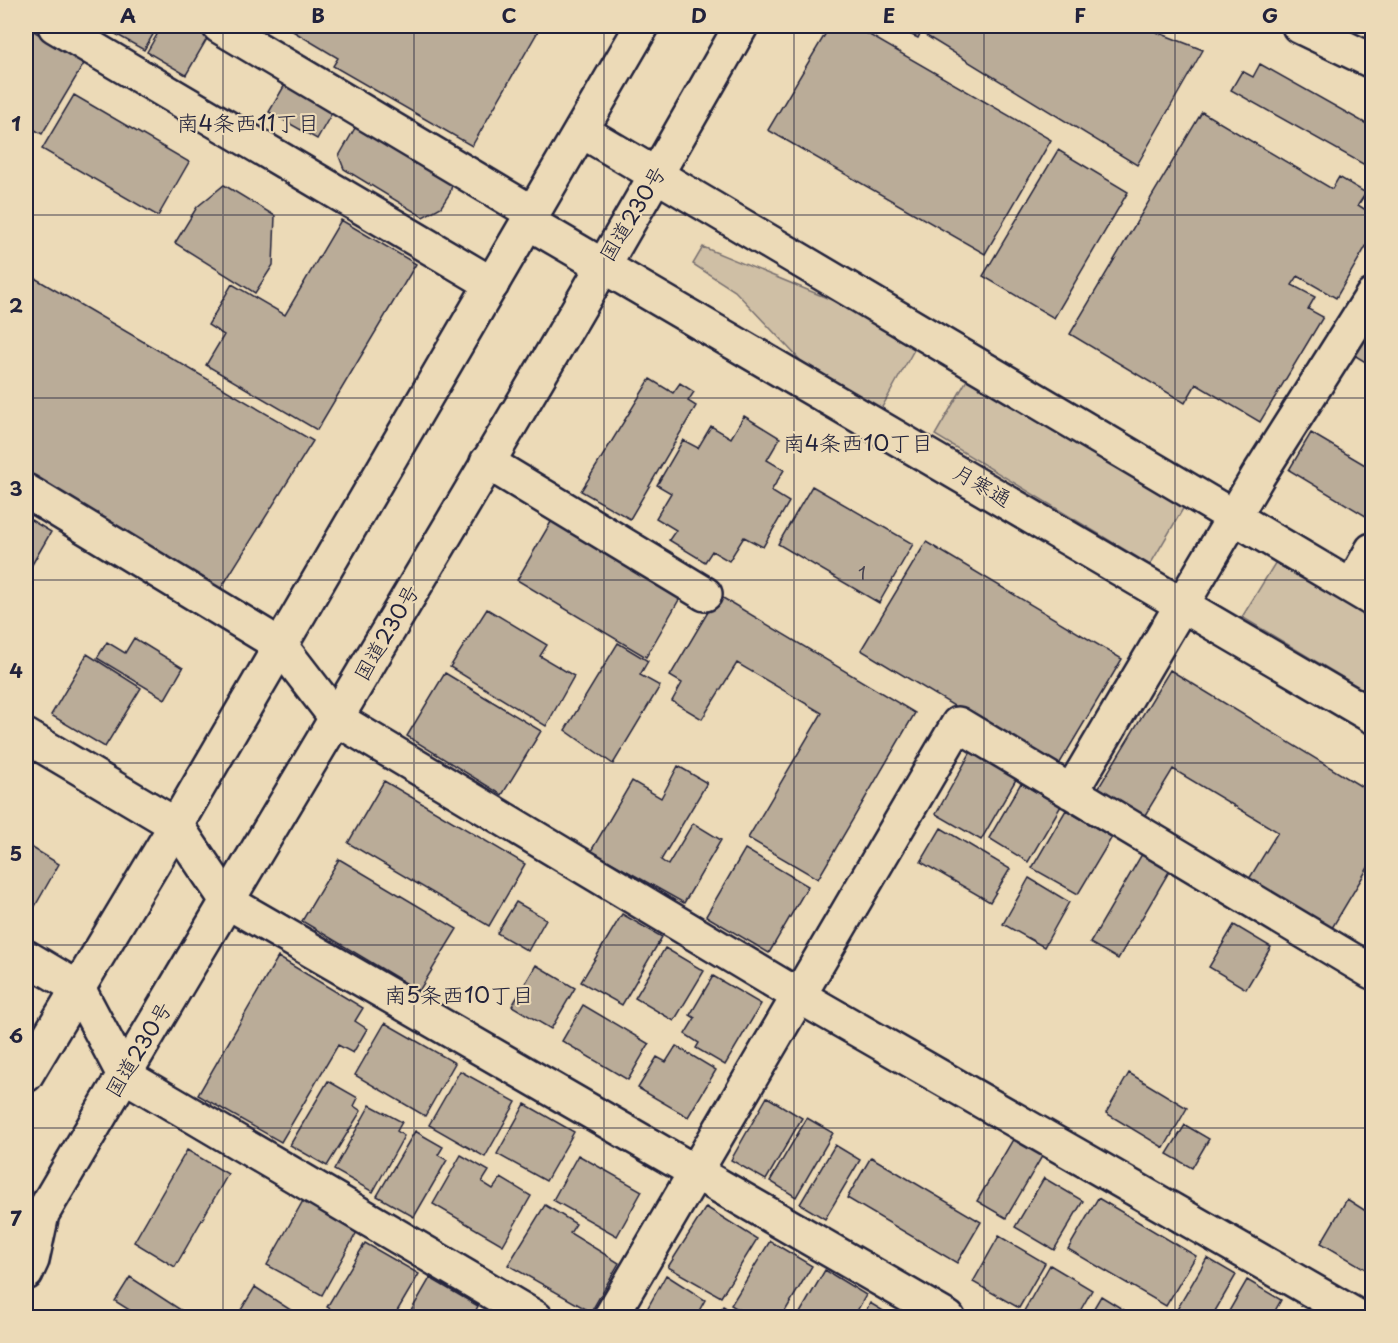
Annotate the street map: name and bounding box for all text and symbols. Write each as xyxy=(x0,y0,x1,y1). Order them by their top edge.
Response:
text: A xyxy=(120,0,136,30)
text: B xyxy=(311,0,325,30)
text: C xyxy=(501,0,517,30)
text: D xyxy=(691,0,707,30)
text: E xyxy=(883,0,895,30)
text: F xyxy=(1074,0,1086,30)
text: G xyxy=(1262,0,1278,30)
district label: 南4条西11丁目 xyxy=(177,105,319,138)
text: 1 xyxy=(11,108,21,138)
street label: 国道230号 xyxy=(590,159,673,267)
text: 2 xyxy=(9,290,23,320)
district label: 南4条西10丁目 xyxy=(783,425,933,458)
street label: 月寒通 xyxy=(948,455,1018,514)
text: 3 xyxy=(9,473,23,503)
house number: 1 xyxy=(858,559,866,586)
street label: 国道230号 xyxy=(345,578,426,686)
text: 4 xyxy=(9,655,23,685)
text: 5 xyxy=(10,838,22,868)
district label: 南5条西10丁目 xyxy=(384,977,534,1010)
street label: 国道230号 xyxy=(96,995,179,1103)
text: 6 xyxy=(9,1020,23,1050)
text: 7 xyxy=(10,1203,22,1233)

